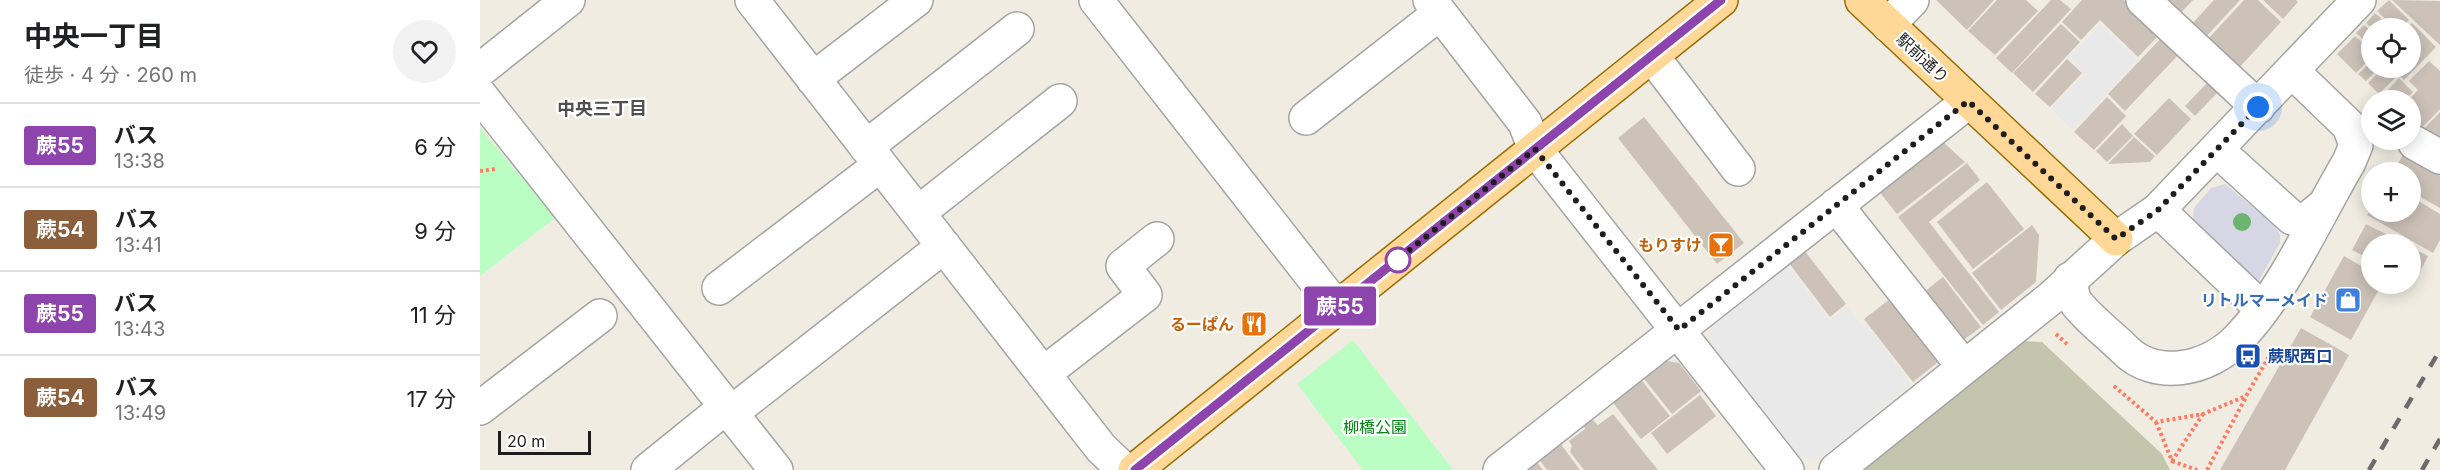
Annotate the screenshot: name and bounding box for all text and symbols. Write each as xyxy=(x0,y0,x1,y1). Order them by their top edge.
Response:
map controls xyxy=(2361,18,2421,294)
button: locate xyxy=(2361,18,2421,78)
text: 中央一丁目 xyxy=(24,19,164,53)
button: heart xyxy=(393,20,456,83)
street label: 駅前通り xyxy=(1893,29,1953,87)
text: 徒歩 · 4 分 · 260 m xyxy=(24,63,197,87)
button: layers xyxy=(2361,90,2421,150)
your location xyxy=(2243,92,2273,122)
district label: 中央三丁目 xyxy=(557,98,647,119)
text: バス xyxy=(114,122,158,148)
text: 蕨55 xyxy=(36,133,84,158)
text: 6 分 xyxy=(414,134,456,160)
text: 13:38 xyxy=(114,149,165,173)
button: + xyxy=(2361,162,2421,222)
text: バス xyxy=(115,206,159,232)
text: 蕨54 xyxy=(36,217,85,242)
text: 9 分 xyxy=(414,218,456,244)
bar icon: もりすけ xyxy=(1706,230,1736,260)
text: 13:41 xyxy=(115,233,162,257)
button: − xyxy=(2361,234,2421,294)
place label: もりすけ xyxy=(1638,235,1702,255)
unlabelled marker xyxy=(1385,247,1411,273)
shop icon: リトルマーメイド xyxy=(2333,285,2363,315)
line badge: 蕨55 xyxy=(1306,286,1374,326)
text: バス xyxy=(114,290,158,316)
place label: リトルマーメイド xyxy=(2201,290,2328,310)
text: 蕨55 xyxy=(1316,294,1364,319)
text: 蕨55 xyxy=(36,301,84,326)
text: 11 分 xyxy=(410,302,456,328)
restaurant icon: るーぱん xyxy=(1239,309,1269,339)
place label: るーぱん xyxy=(1170,314,1234,334)
text: 13:43 xyxy=(114,317,165,341)
bus stop icon: 蕨駅西口 xyxy=(2233,341,2263,371)
place label: 蕨駅西口 xyxy=(2268,346,2332,366)
text: バス xyxy=(115,374,159,400)
text: 蕨54 xyxy=(36,385,85,410)
text: 17 分 xyxy=(406,386,456,412)
text: 13:49 xyxy=(115,401,166,425)
park label: 柳橋公園 xyxy=(1343,417,1407,437)
scale bar xyxy=(498,428,591,456)
text: 20 m xyxy=(507,431,545,451)

